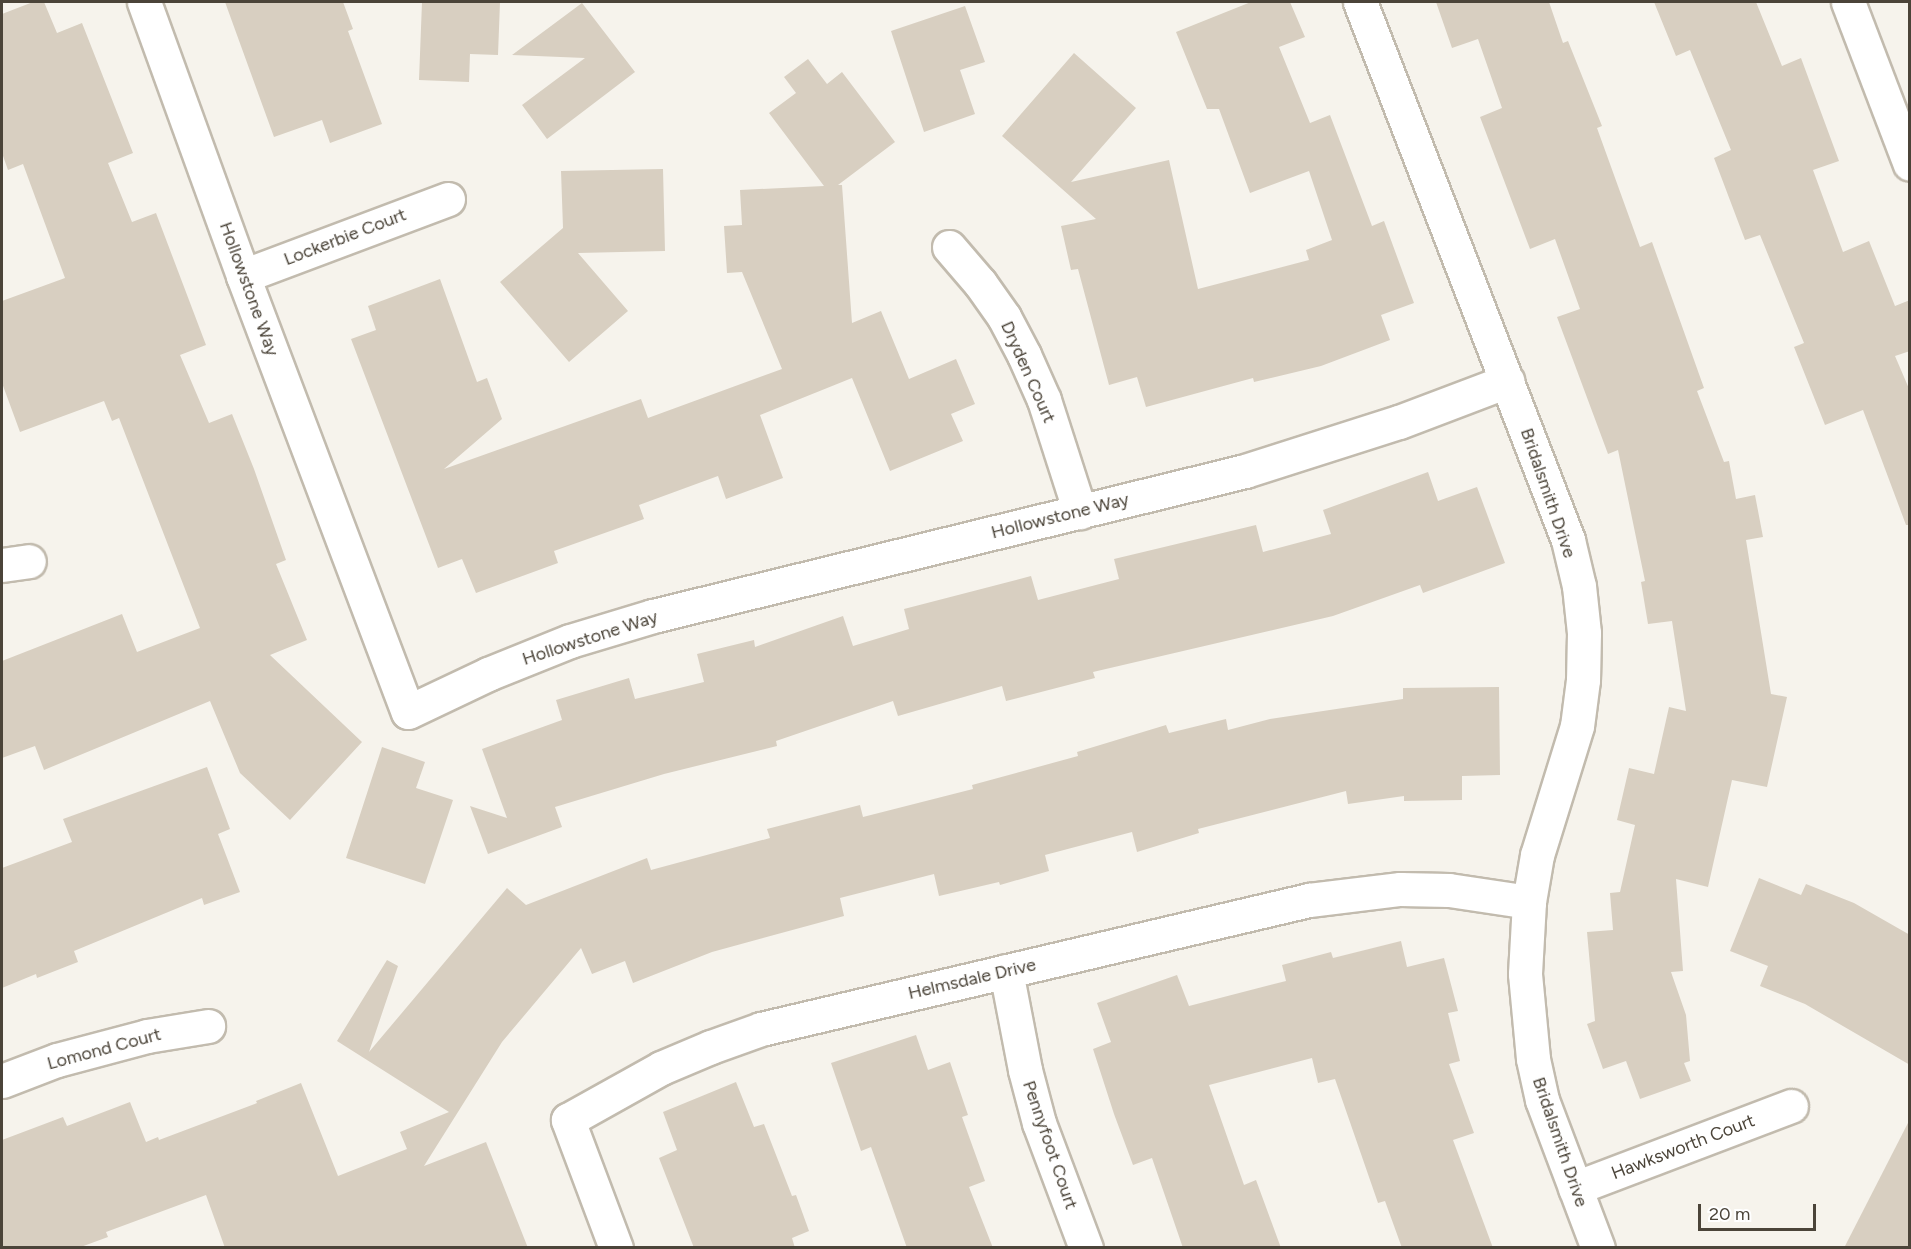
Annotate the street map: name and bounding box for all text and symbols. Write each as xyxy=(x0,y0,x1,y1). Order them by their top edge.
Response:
street label: Lockerbie Court xyxy=(281,204,409,270)
street label: Hollowstone Way xyxy=(215,219,283,359)
street label: Dryden Court xyxy=(996,318,1060,426)
street label: Bridalsmith Drive xyxy=(1516,425,1580,561)
street label: Hollowstone Way xyxy=(989,488,1131,544)
street label: Hollowstone Way xyxy=(520,606,660,670)
street label: Helmsdale Drive xyxy=(906,954,1038,1004)
street label: Lomond Court xyxy=(45,1023,163,1075)
street label: Bridalsmith Drive xyxy=(1528,1074,1592,1210)
street label: Pennyfoot Court xyxy=(1018,1078,1082,1212)
street label: Hawksworth Court xyxy=(1608,1110,1758,1184)
scale bar xyxy=(1701,1192,1820,1230)
text: 20 m xyxy=(1709,1203,1750,1225)

